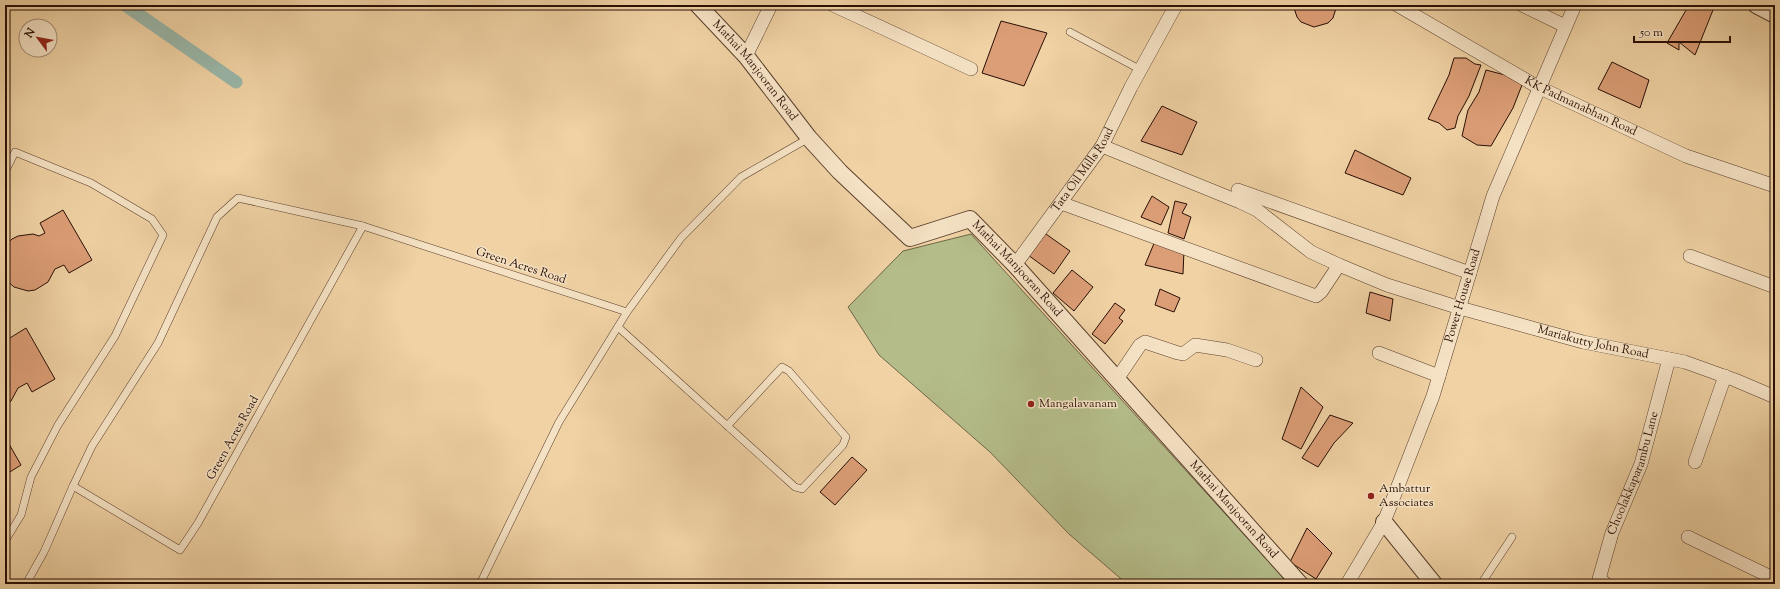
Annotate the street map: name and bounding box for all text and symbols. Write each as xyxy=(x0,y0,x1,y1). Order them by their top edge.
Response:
street label: Mathai Manjooran Road xyxy=(708,16,802,125)
north arrow xyxy=(18,18,58,58)
scale bar xyxy=(1634,18,1730,44)
text: 50 m xyxy=(1639,24,1663,42)
text: N xyxy=(21,25,40,42)
street label: KK Padmanabhan Road xyxy=(1521,72,1640,141)
street label: Tata Oil Mills Road xyxy=(1047,124,1119,216)
street label: Mathai Manjooran Road xyxy=(967,217,1066,321)
street label: Green Acres Road xyxy=(473,243,569,289)
street label: Power House Road xyxy=(1441,247,1486,345)
street label: Mariakutty John Road xyxy=(1535,321,1650,364)
street label: Green Acres Road xyxy=(202,392,264,484)
place label: Mangalavanam xyxy=(1039,395,1117,413)
marker: Mangalavanam xyxy=(1026,399,1036,409)
street label: Choolakkaparambu Lane xyxy=(1603,409,1664,538)
street label: Mathai Manjooran Road xyxy=(1185,457,1282,563)
place label: Ambattur Associates xyxy=(1379,480,1434,512)
marker: Ambattur Associates xyxy=(1366,491,1376,501)

